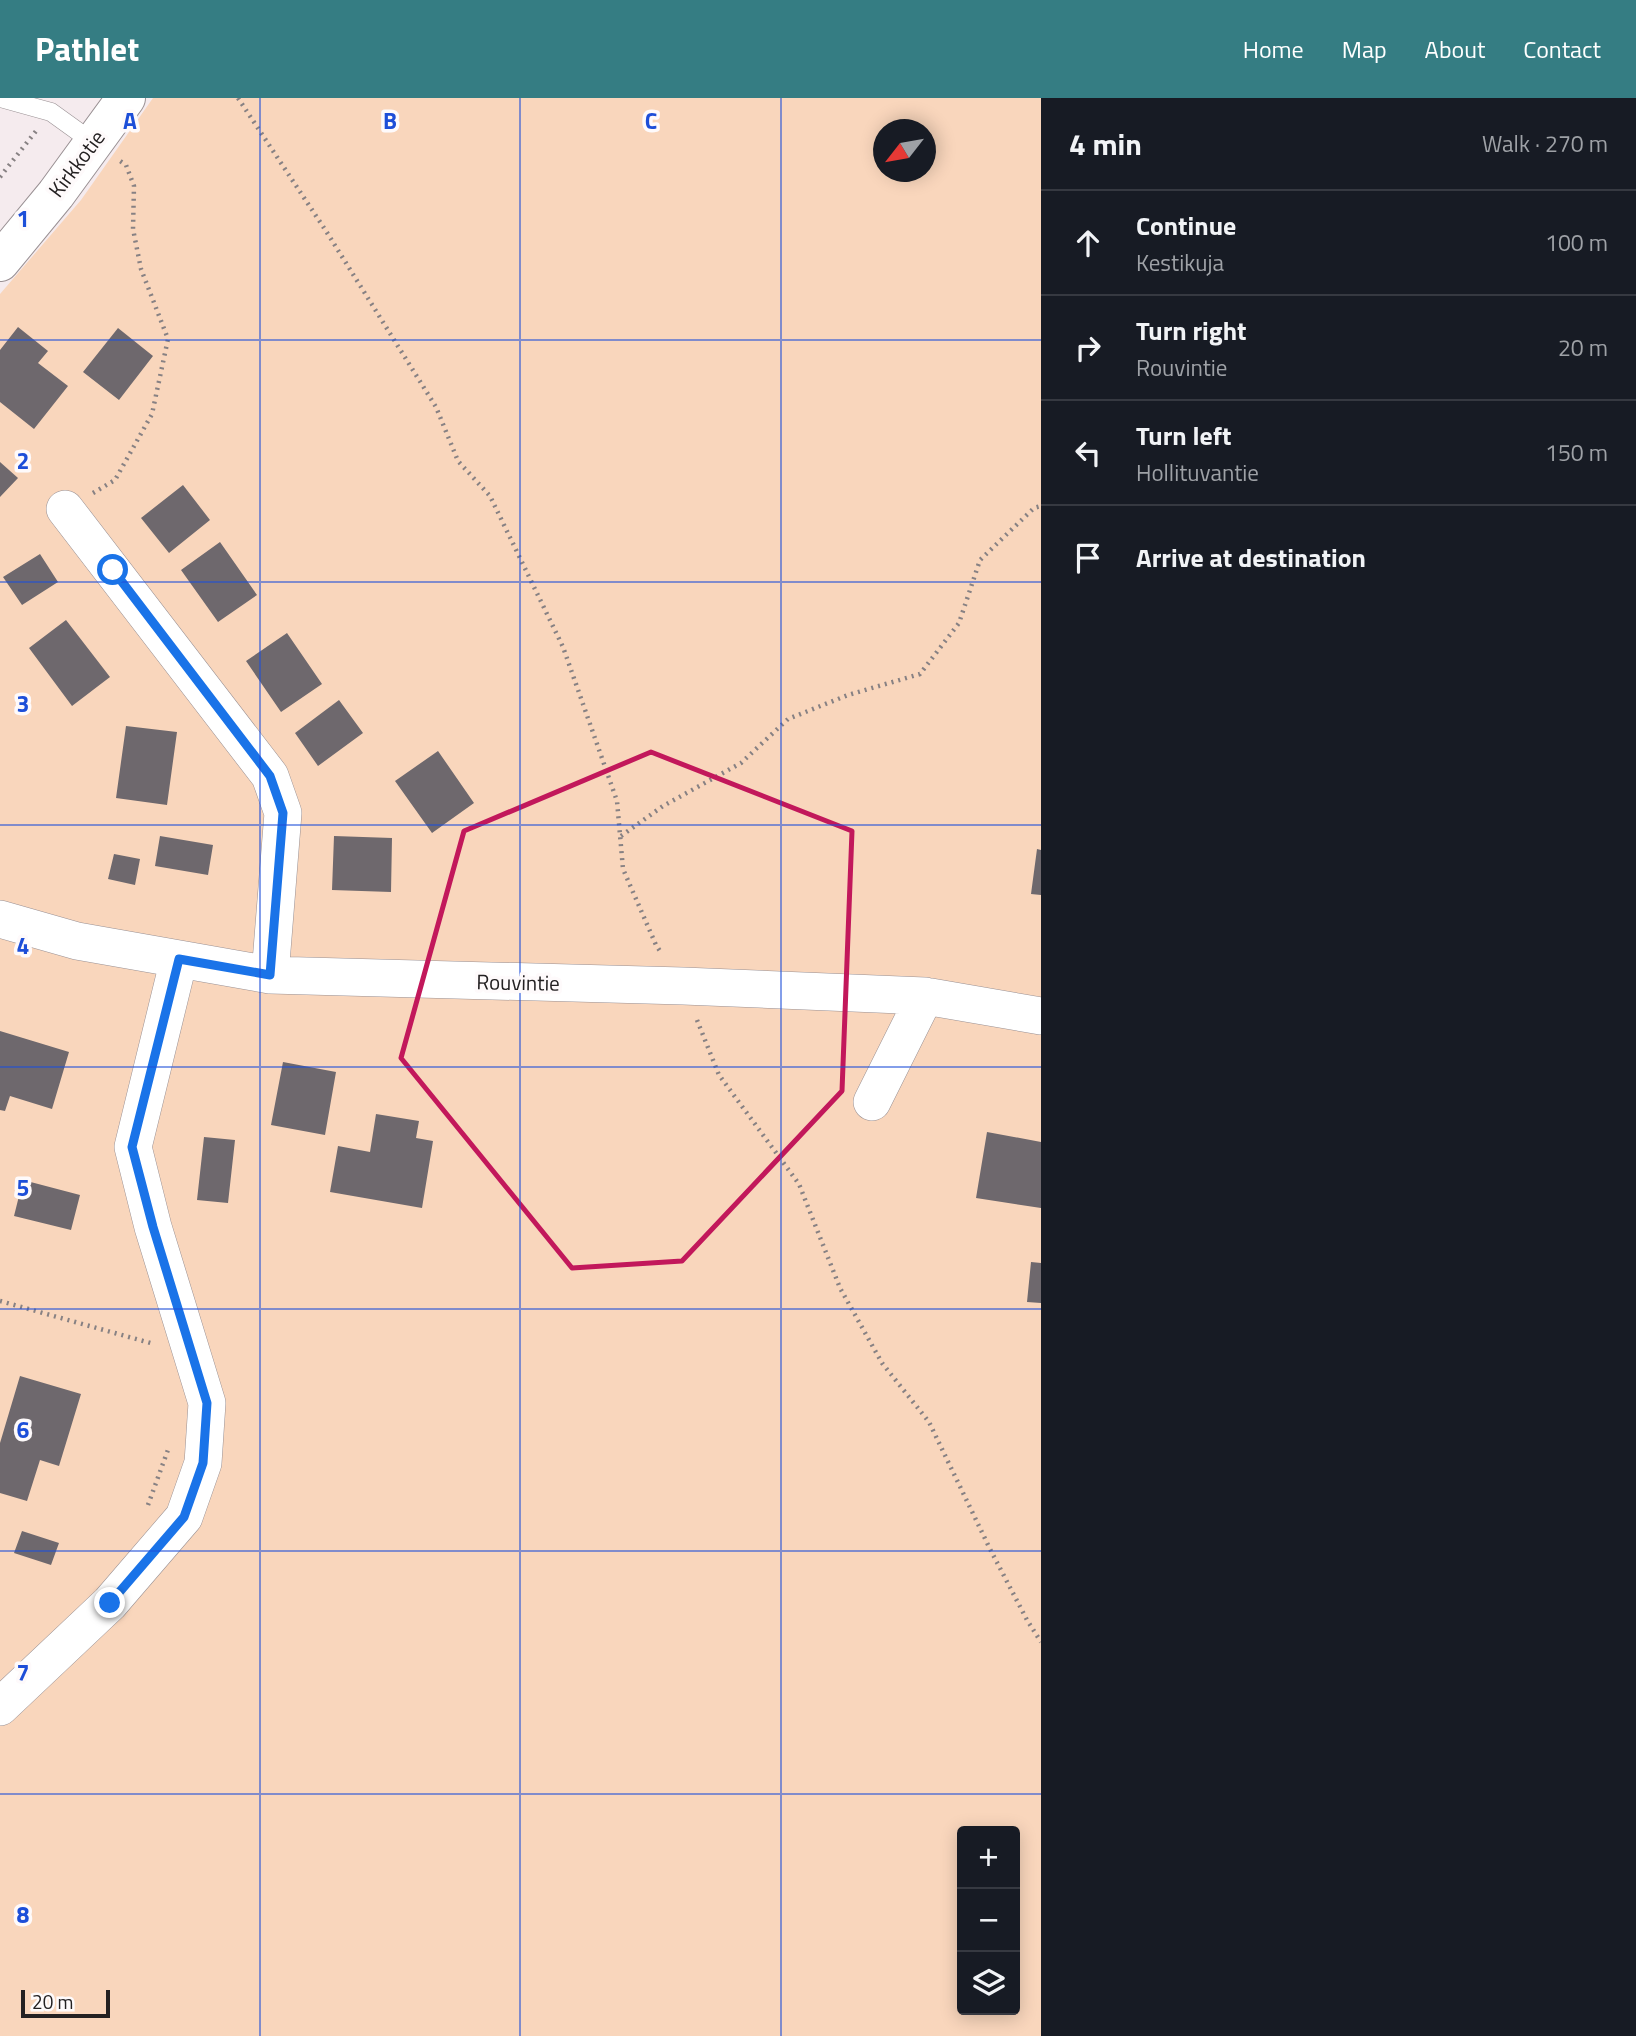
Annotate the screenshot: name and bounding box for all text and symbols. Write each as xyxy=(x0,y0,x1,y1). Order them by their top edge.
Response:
text: Pathlet xyxy=(35,24,139,74)
text: Home xyxy=(1243,31,1304,67)
text: Map xyxy=(1342,31,1387,67)
text: About xyxy=(1425,31,1485,67)
text: Contact xyxy=(1523,31,1601,67)
text: A xyxy=(123,103,137,138)
text: B xyxy=(383,103,397,138)
text: C xyxy=(645,103,657,138)
north arrow xyxy=(873,119,936,182)
text: 4 min xyxy=(1069,121,1142,167)
street label: Kirkkotie xyxy=(40,123,112,204)
text: Walk · 270 m xyxy=(1482,126,1608,161)
text: 1 xyxy=(17,201,29,236)
text: Continue xyxy=(1136,206,1236,245)
icon: ahead xyxy=(1069,224,1107,262)
text: 100 m xyxy=(1545,225,1608,260)
text: Kestikuja xyxy=(1136,245,1224,280)
text: Turn right xyxy=(1136,311,1247,350)
icon: right xyxy=(1069,329,1107,367)
text: 20 m xyxy=(1558,330,1608,365)
text: Rouvintie xyxy=(1136,350,1227,385)
text: Turn left xyxy=(1136,416,1231,455)
icon: left xyxy=(1069,434,1107,472)
text: 150 m xyxy=(1545,435,1608,470)
text: 2 xyxy=(17,443,29,478)
text: Hollituvantie xyxy=(1136,455,1259,490)
text: Arrive at destination xyxy=(1136,538,1366,577)
icon: arrive xyxy=(1069,539,1107,577)
route start xyxy=(97,554,128,585)
text: 3 xyxy=(17,686,29,721)
text: 4 xyxy=(17,928,29,963)
street label: Rouvintie xyxy=(476,965,560,999)
text: 5 xyxy=(17,1170,29,1205)
text: 6 xyxy=(17,1412,30,1447)
route end xyxy=(94,1587,125,1618)
text: 7 xyxy=(17,1655,29,1690)
map controls xyxy=(957,1826,1020,2015)
button: + xyxy=(957,1826,1020,1889)
button: − xyxy=(957,1889,1020,1952)
text: 8 xyxy=(17,1897,30,1932)
button: layers xyxy=(957,1952,1020,2015)
scale bar xyxy=(21,1987,110,2019)
text: 20 m xyxy=(32,1987,73,2016)

